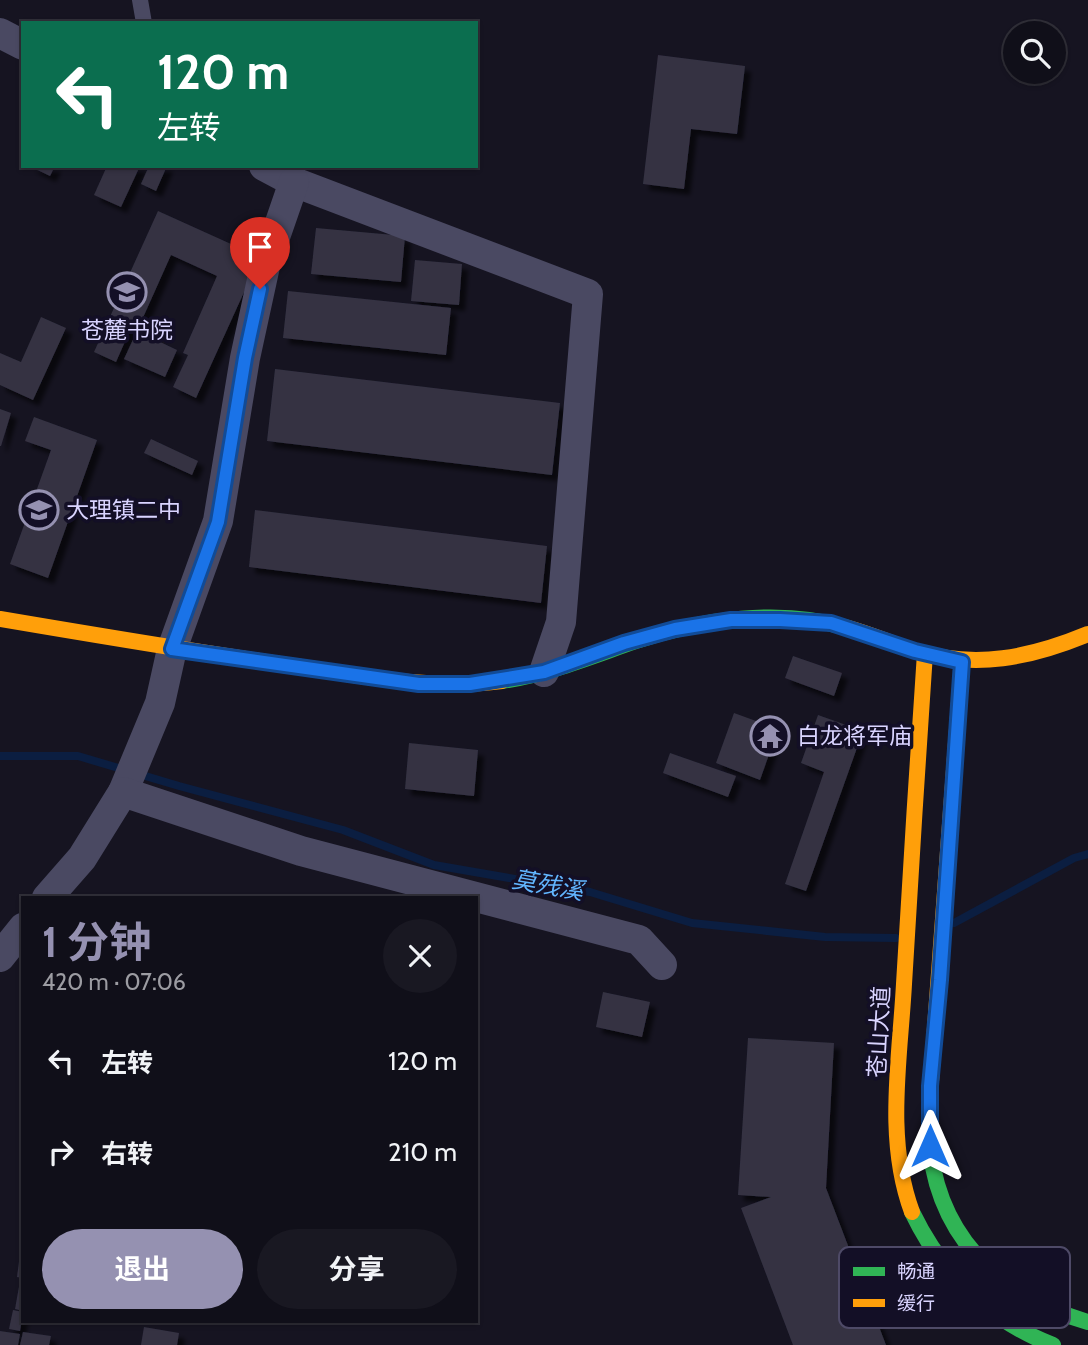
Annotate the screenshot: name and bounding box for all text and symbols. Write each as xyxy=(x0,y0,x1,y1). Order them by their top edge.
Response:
map controls xyxy=(1003,21,1066,84)
button: search xyxy=(1003,21,1066,84)
text: 120 m xyxy=(157,42,289,101)
icon: left xyxy=(42,49,133,140)
text: 左转 xyxy=(157,108,221,147)
pin xyxy=(230,217,290,289)
icon: arrive xyxy=(241,228,279,266)
school or university icon: 苍麓书院 xyxy=(106,271,148,313)
place label: 苍麓书院 xyxy=(81,316,173,344)
school or university icon: 大理镇二中 xyxy=(18,489,60,531)
place label: 大理镇二中 xyxy=(66,496,181,524)
temple icon: 白龙将军庙 xyxy=(749,715,791,757)
place label: 白龙将军庙 xyxy=(797,722,912,750)
water label: 莫残溪 xyxy=(510,864,589,906)
text: 1 分钟 xyxy=(42,916,151,968)
button: close xyxy=(383,919,457,993)
text: 420 m · 07:06 xyxy=(42,968,186,996)
street label: 苍山大道 xyxy=(863,985,895,1079)
icon: left xyxy=(42,1042,80,1080)
text: 120 m xyxy=(388,1045,457,1077)
text: 左转 xyxy=(101,1047,153,1079)
position arrow xyxy=(893,1109,967,1183)
icon: right xyxy=(42,1133,80,1171)
text: 210 m xyxy=(388,1136,457,1168)
text: 右转 xyxy=(101,1138,153,1170)
button: 退出 xyxy=(42,1229,243,1309)
button: 分享 xyxy=(257,1229,457,1309)
legend xyxy=(839,1247,1070,1328)
text: 畅通 xyxy=(897,1260,935,1283)
text: 缓行 xyxy=(897,1292,935,1315)

